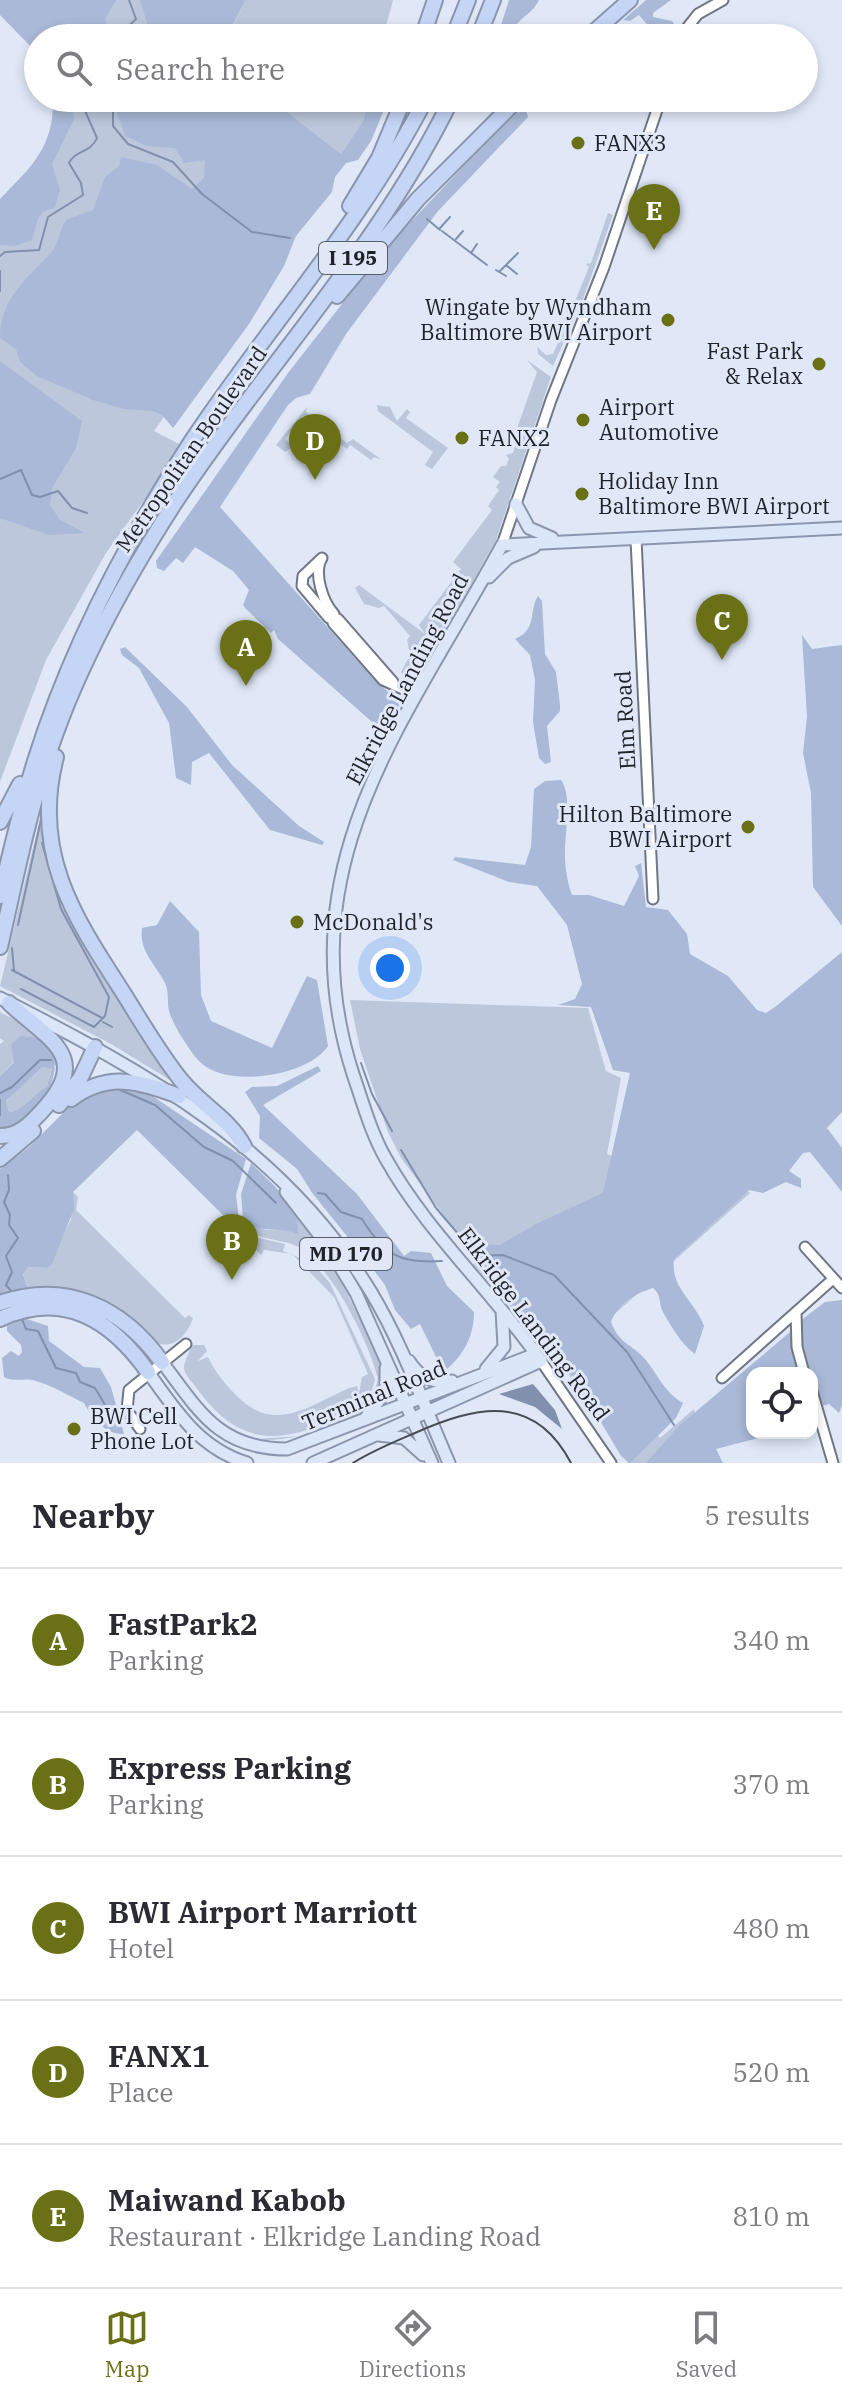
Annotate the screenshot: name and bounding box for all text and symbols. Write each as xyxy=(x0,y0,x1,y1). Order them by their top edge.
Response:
search box xyxy=(24,24,818,112)
icon: search xyxy=(52,46,96,90)
text: Search here xyxy=(116,49,285,88)
place label: FANX3 xyxy=(594,128,667,157)
marker: FANX3 xyxy=(569,134,587,152)
pin: E xyxy=(628,184,680,250)
road number: I 195 xyxy=(319,242,387,274)
place label: Wingate by Wyndham Baltimore BWI Airport xyxy=(420,292,652,346)
marker: Wingate by Wyndham Baltimore BWI Airport xyxy=(659,311,677,329)
place label: Fast Park & Relax xyxy=(707,336,803,390)
street label: Metropolitan Boulevard xyxy=(108,340,273,557)
marker: Fast Park & Relax xyxy=(810,355,828,373)
place label: Airport Automotive xyxy=(599,392,719,446)
marker: Airport Automotive xyxy=(574,411,592,429)
pin: D xyxy=(289,414,341,480)
place label: FANX2 xyxy=(478,423,551,452)
marker: FANX2 xyxy=(453,429,471,447)
place label: Holiday Inn Baltimore BWI Airport xyxy=(598,466,830,520)
marker: Holiday Inn Baltimore BWI Airport xyxy=(573,485,591,503)
street label: Elkridge Landing Road xyxy=(339,568,475,789)
pin: C xyxy=(696,594,748,660)
pin: A xyxy=(220,620,272,686)
street label: Elm Road xyxy=(607,670,642,770)
place label: Hilton Baltimore BWI Airport xyxy=(559,799,732,853)
marker: Hilton Baltimore BWI Airport xyxy=(739,818,757,836)
place label: McDonald's xyxy=(313,907,434,936)
marker: McDonald's xyxy=(288,913,306,931)
your location xyxy=(370,948,410,988)
pin: B xyxy=(206,1214,258,1280)
street label: Elkridge Landing Road xyxy=(452,1221,617,1426)
road number: MD 170 xyxy=(300,1238,392,1270)
street label: Terminal Road xyxy=(297,1352,450,1437)
map controls xyxy=(746,1367,818,1439)
button: locate xyxy=(746,1367,818,1439)
place label: BWI Cell Phone Lot xyxy=(90,1401,194,1455)
marker: BWI Cell Phone Lot xyxy=(65,1420,83,1438)
text: Nearby xyxy=(32,1493,154,1537)
text: 5 results xyxy=(704,1498,810,1532)
text: FastPark2 xyxy=(108,1604,258,1643)
text: A xyxy=(49,1623,67,1657)
text: 340 m xyxy=(732,1623,810,1657)
text: Parking xyxy=(108,1643,204,1677)
text: Express Parking xyxy=(108,1748,351,1787)
text: B xyxy=(49,1767,67,1801)
text: 370 m xyxy=(732,1767,810,1801)
text: Parking xyxy=(108,1787,204,1821)
text: BWI Airport Marriott xyxy=(108,1892,417,1931)
text: C xyxy=(49,1911,67,1945)
text: 480 m xyxy=(732,1911,810,1945)
text: Hotel xyxy=(108,1931,174,1965)
text: FANX1 xyxy=(108,2036,210,2075)
text: D xyxy=(48,2055,68,2089)
text: 520 m xyxy=(732,2055,810,2089)
text: Place xyxy=(108,2075,173,2109)
text: Maiwand Kabob xyxy=(108,2180,346,2219)
text: E xyxy=(49,2199,67,2233)
text: 810 m xyxy=(732,2199,810,2233)
text: Restaurant · Elkridge Landing Road xyxy=(108,2219,541,2253)
tab: Map xyxy=(105,2306,149,2383)
tab: Directions xyxy=(359,2306,466,2383)
tab: Saved xyxy=(676,2306,737,2383)

